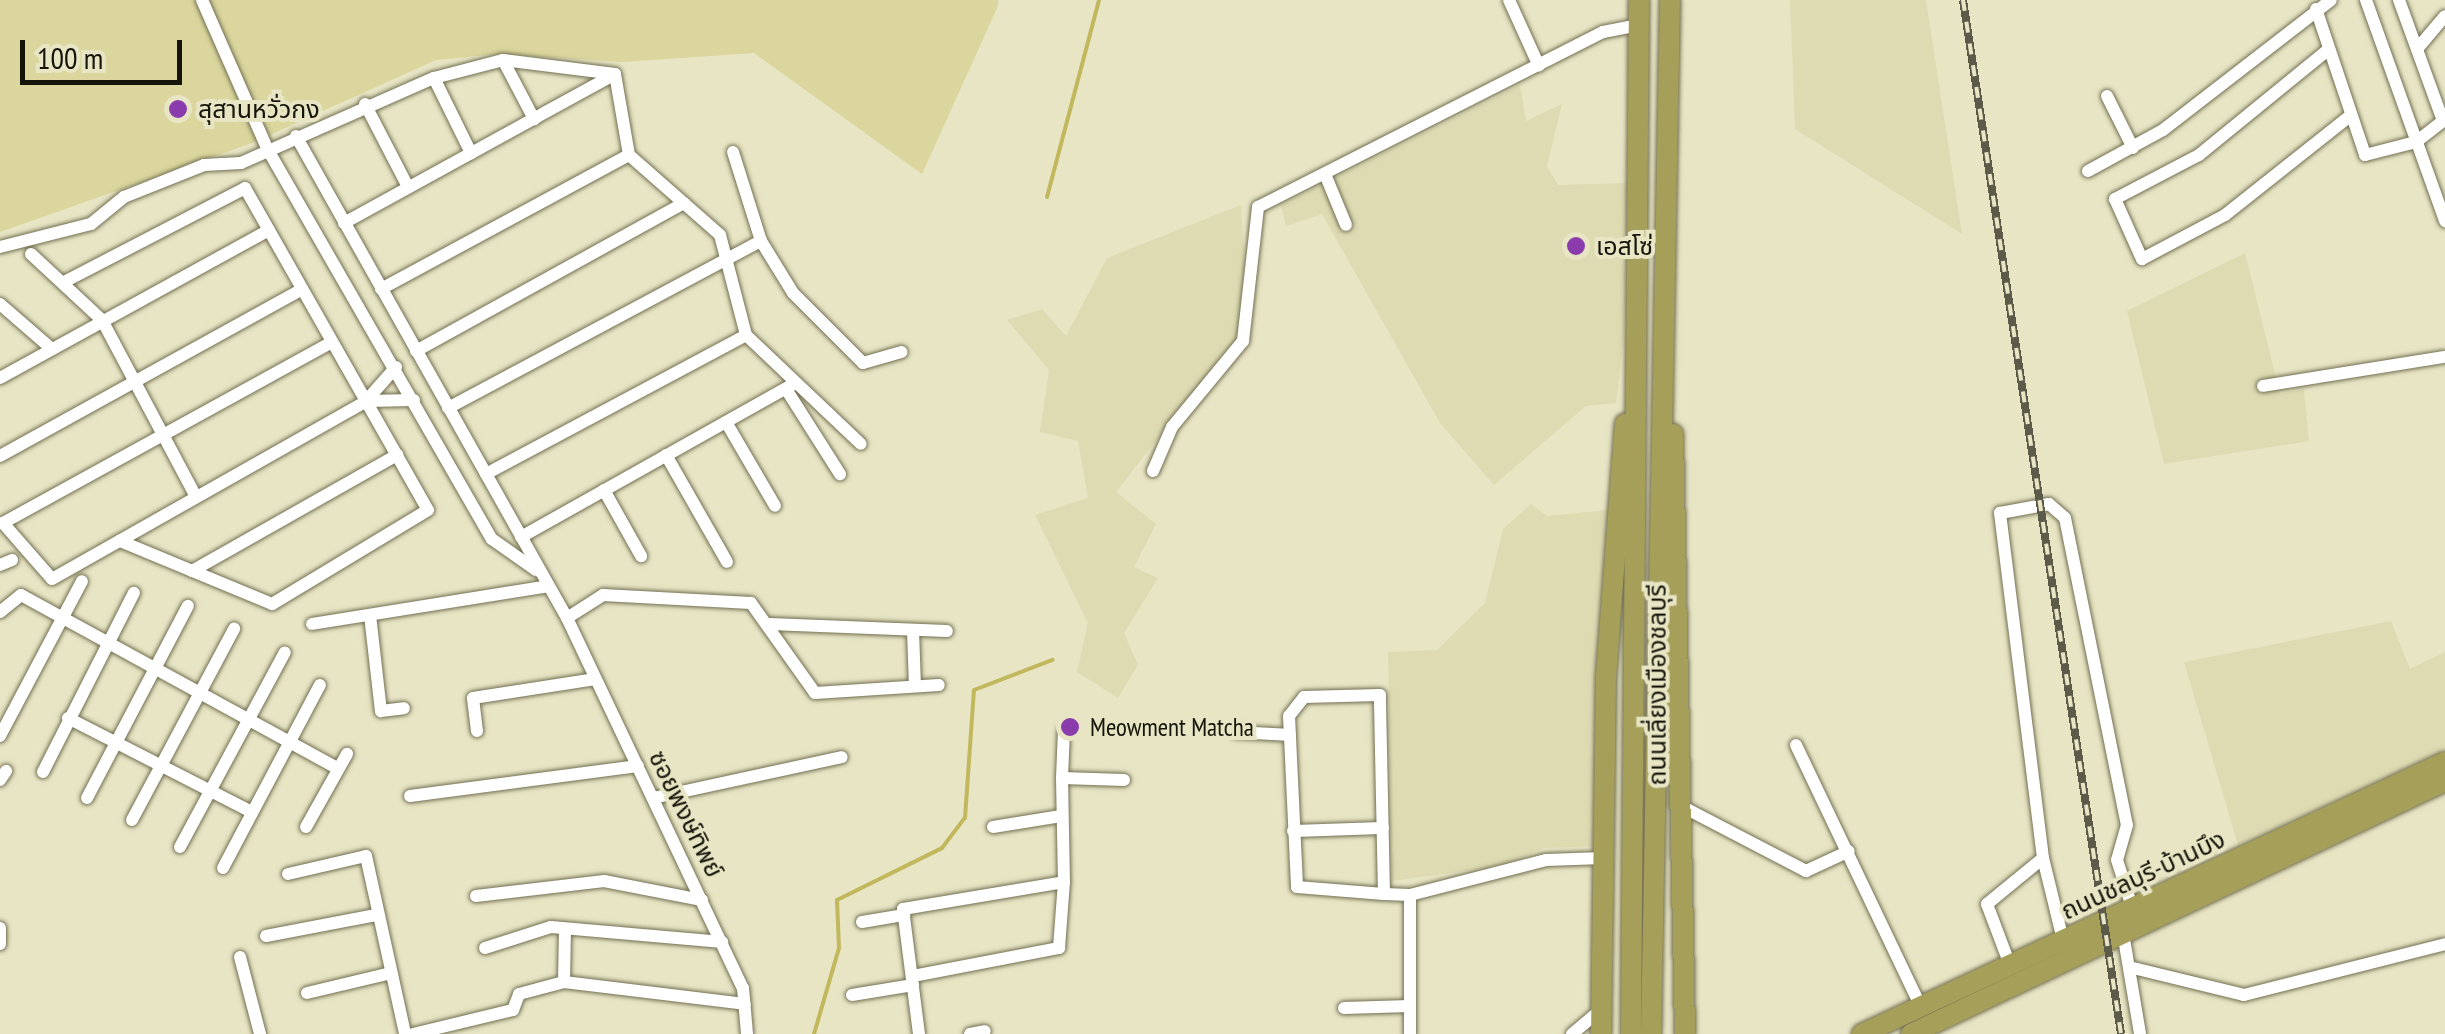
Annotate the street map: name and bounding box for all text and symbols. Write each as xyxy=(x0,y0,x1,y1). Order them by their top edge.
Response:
scale bar xyxy=(25,20,188,82)
text: 100 m xyxy=(37,38,103,77)
place label: สุสานหวั่วกง xyxy=(198,94,320,124)
marker: สุสานหวั่วกง xyxy=(167,98,189,120)
place label: เอสโซ่ xyxy=(1596,231,1653,261)
marker: เอสโซ่ xyxy=(1565,235,1587,257)
street label: ถนนเลี่ยงเมืองชลบุรี xyxy=(1642,584,1672,786)
place label: Meowment Matcha xyxy=(1090,712,1254,742)
marker: Meowment Matcha xyxy=(1059,716,1081,738)
street label: ซอยพงษ์ทิพย์ xyxy=(642,746,730,882)
street label: ถนนชลบุรี-บ้านบึง xyxy=(2056,824,2230,926)

